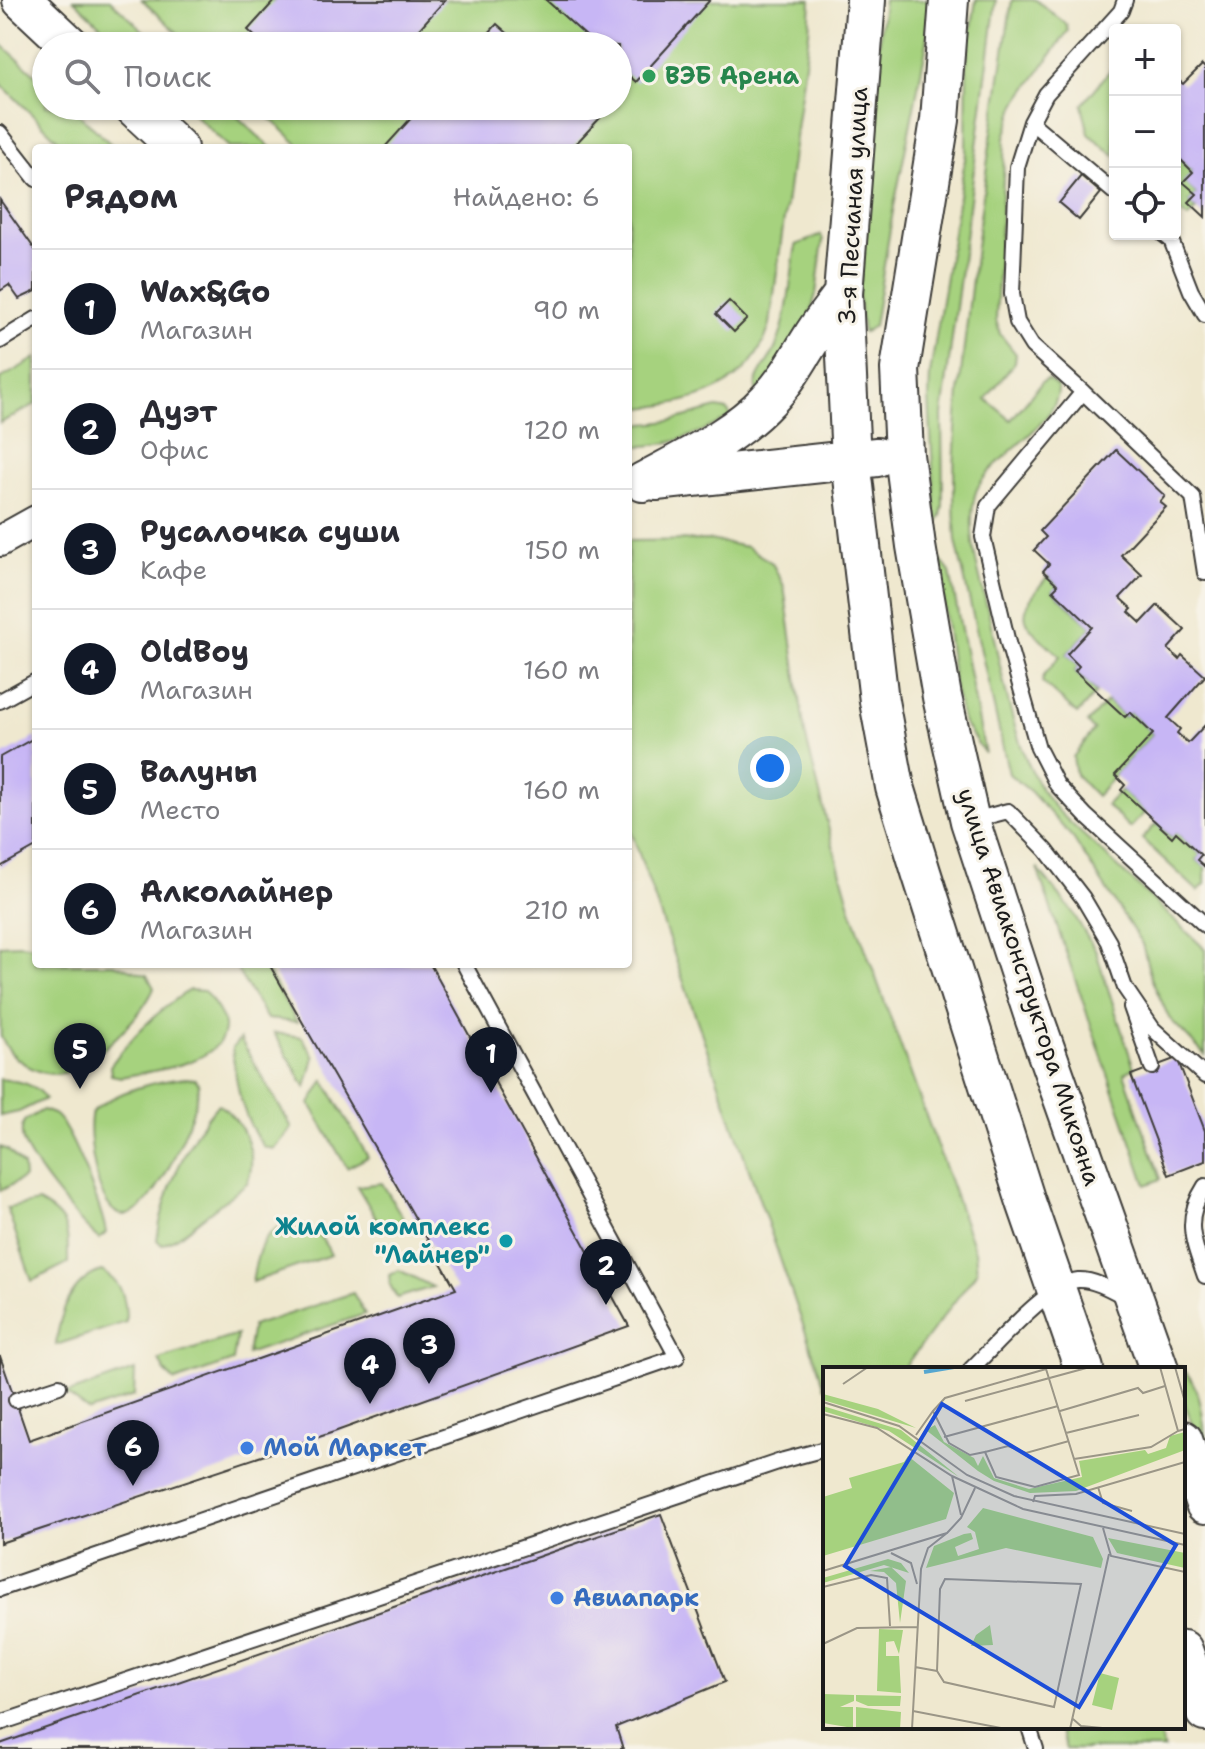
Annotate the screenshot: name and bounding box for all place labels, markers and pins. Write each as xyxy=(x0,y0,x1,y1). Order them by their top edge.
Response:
place label: ВЭБ Арена xyxy=(665,60,800,92)
marker: ВЭБ Арена xyxy=(640,67,658,85)
pin: 5 xyxy=(54,1023,106,1089)
pin: 1 xyxy=(465,1027,517,1093)
place label: Жилой комплекс "Лайнер" xyxy=(275,1211,490,1271)
marker: Жилой комплекс "Лайнер" xyxy=(497,1232,515,1250)
pin: 2 xyxy=(580,1239,632,1305)
pin: 3 xyxy=(403,1318,455,1384)
pin: 4 xyxy=(344,1338,396,1404)
pin: 6 xyxy=(107,1420,159,1486)
place label: Мой Маркет xyxy=(263,1432,427,1464)
marker: Мой Маркет xyxy=(238,1439,256,1457)
place label: Авиапарк xyxy=(573,1582,699,1614)
marker: Авиапарк xyxy=(548,1589,566,1607)

